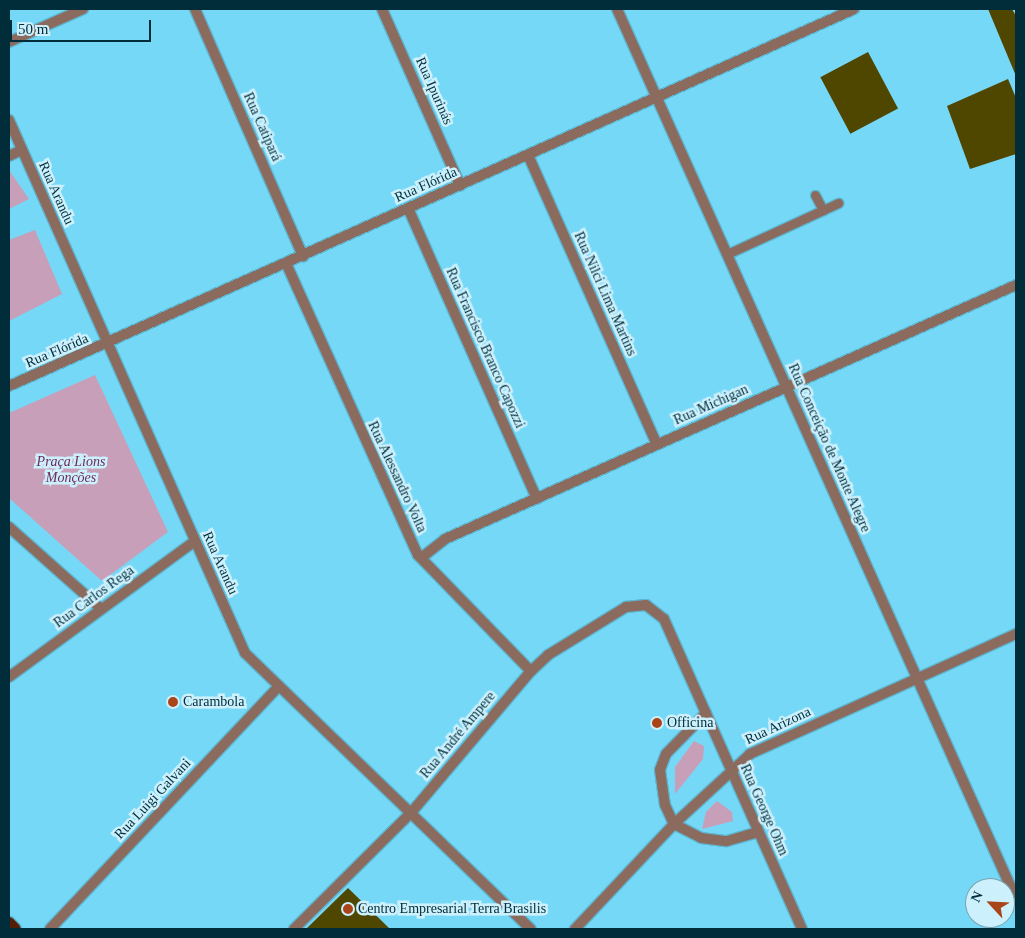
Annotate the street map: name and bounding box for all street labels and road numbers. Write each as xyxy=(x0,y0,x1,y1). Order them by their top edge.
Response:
street label: Rua Ipurinás xyxy=(412,55,456,127)
street label: Rua Catipará xyxy=(239,90,285,164)
street label: Rua Arandu xyxy=(34,159,78,227)
street label: Rua Flórida xyxy=(392,164,460,206)
street label: Rua Nilci Lima Martins xyxy=(570,229,640,359)
street label: Rua Francisco Branco Capozzi xyxy=(442,265,528,431)
street label: Rua Flórida xyxy=(23,330,91,372)
street label: Rua Conceição de Monte Alegre xyxy=(784,361,874,535)
street label: Rua Michigan xyxy=(671,381,751,429)
street label: Rua Alessandro Volta xyxy=(364,418,430,536)
street label: Rua Arandu xyxy=(198,529,242,597)
street label: Rua Carlos Rega xyxy=(51,562,137,632)
street label: Rua André Ampere xyxy=(416,688,500,782)
street label: Rua Arizona xyxy=(742,703,814,749)
street label: Rua Luigi Galvani xyxy=(111,755,195,843)
street label: Rua George Ohm xyxy=(736,762,792,858)

